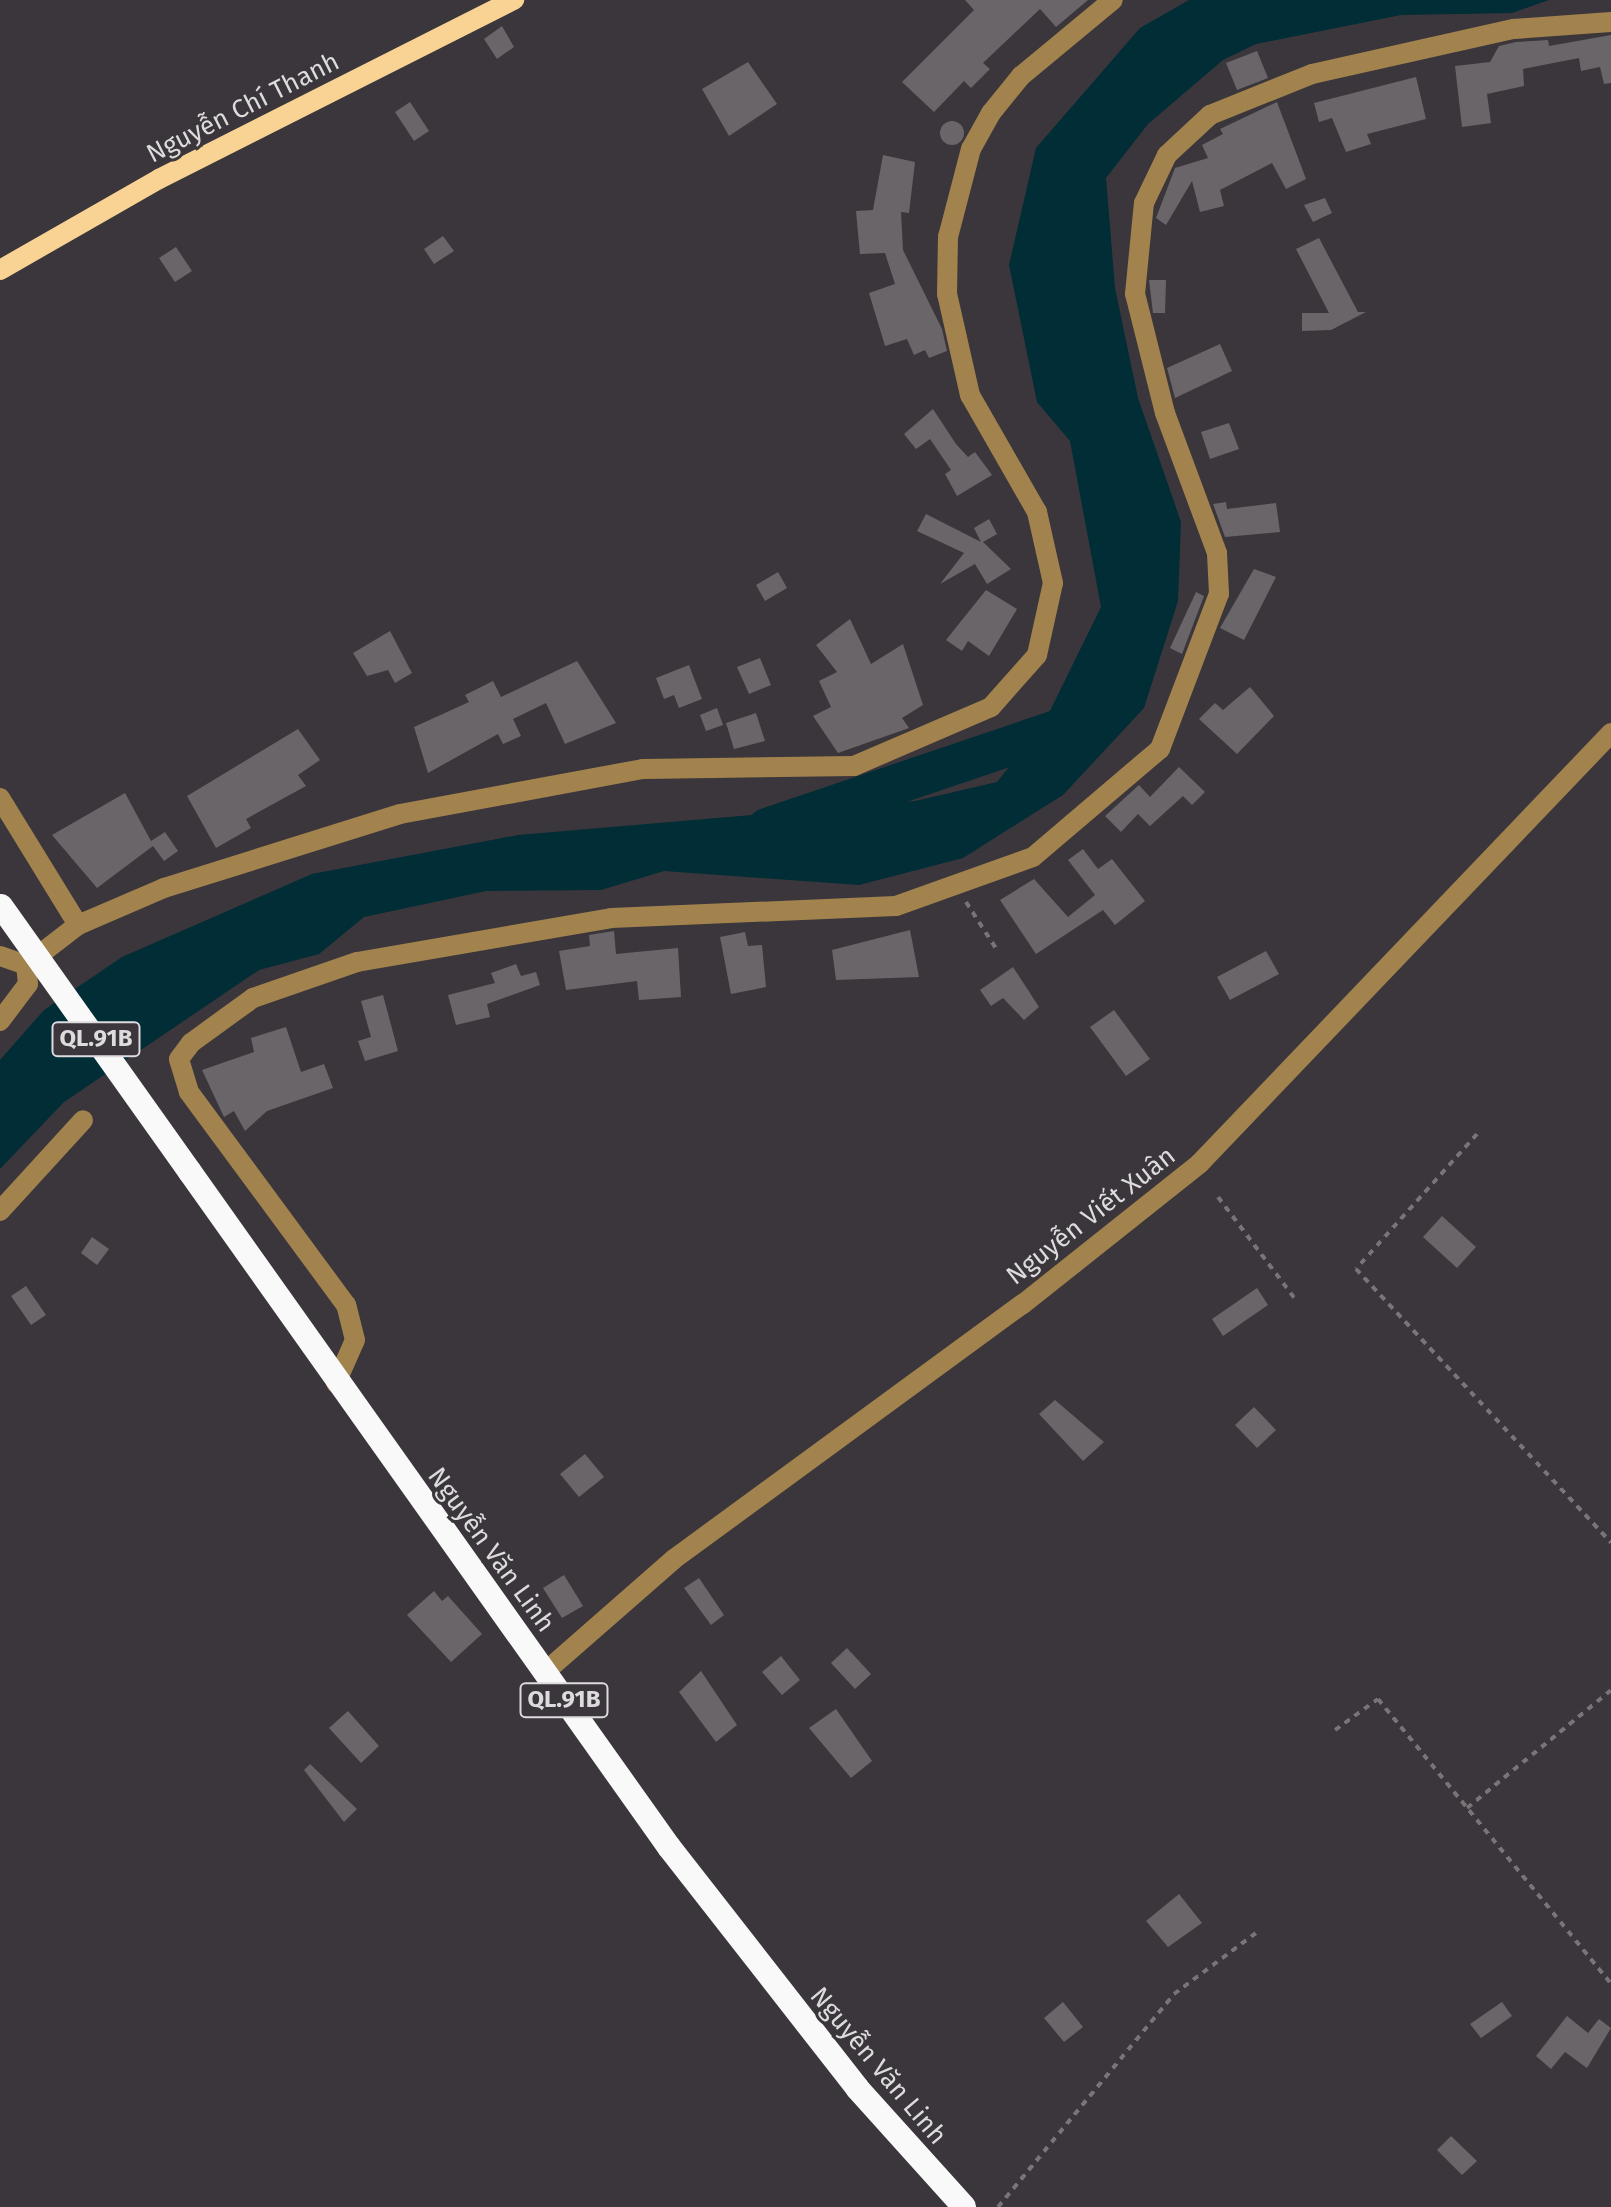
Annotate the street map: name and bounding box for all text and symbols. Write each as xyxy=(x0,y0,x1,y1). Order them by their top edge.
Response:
street label: Nguyễn Chí Thanh xyxy=(141,46,345,170)
road number: QL.91B xyxy=(50,1019,142,1059)
street label: Nguyễn Viết Xuân xyxy=(1000,1140,1182,1292)
street label: Nguyễn Văn Linh xyxy=(421,1462,561,1638)
road number: QL.91B xyxy=(518,1680,610,1720)
street label: Nguyễn Văn Linh xyxy=(803,1981,953,2151)

